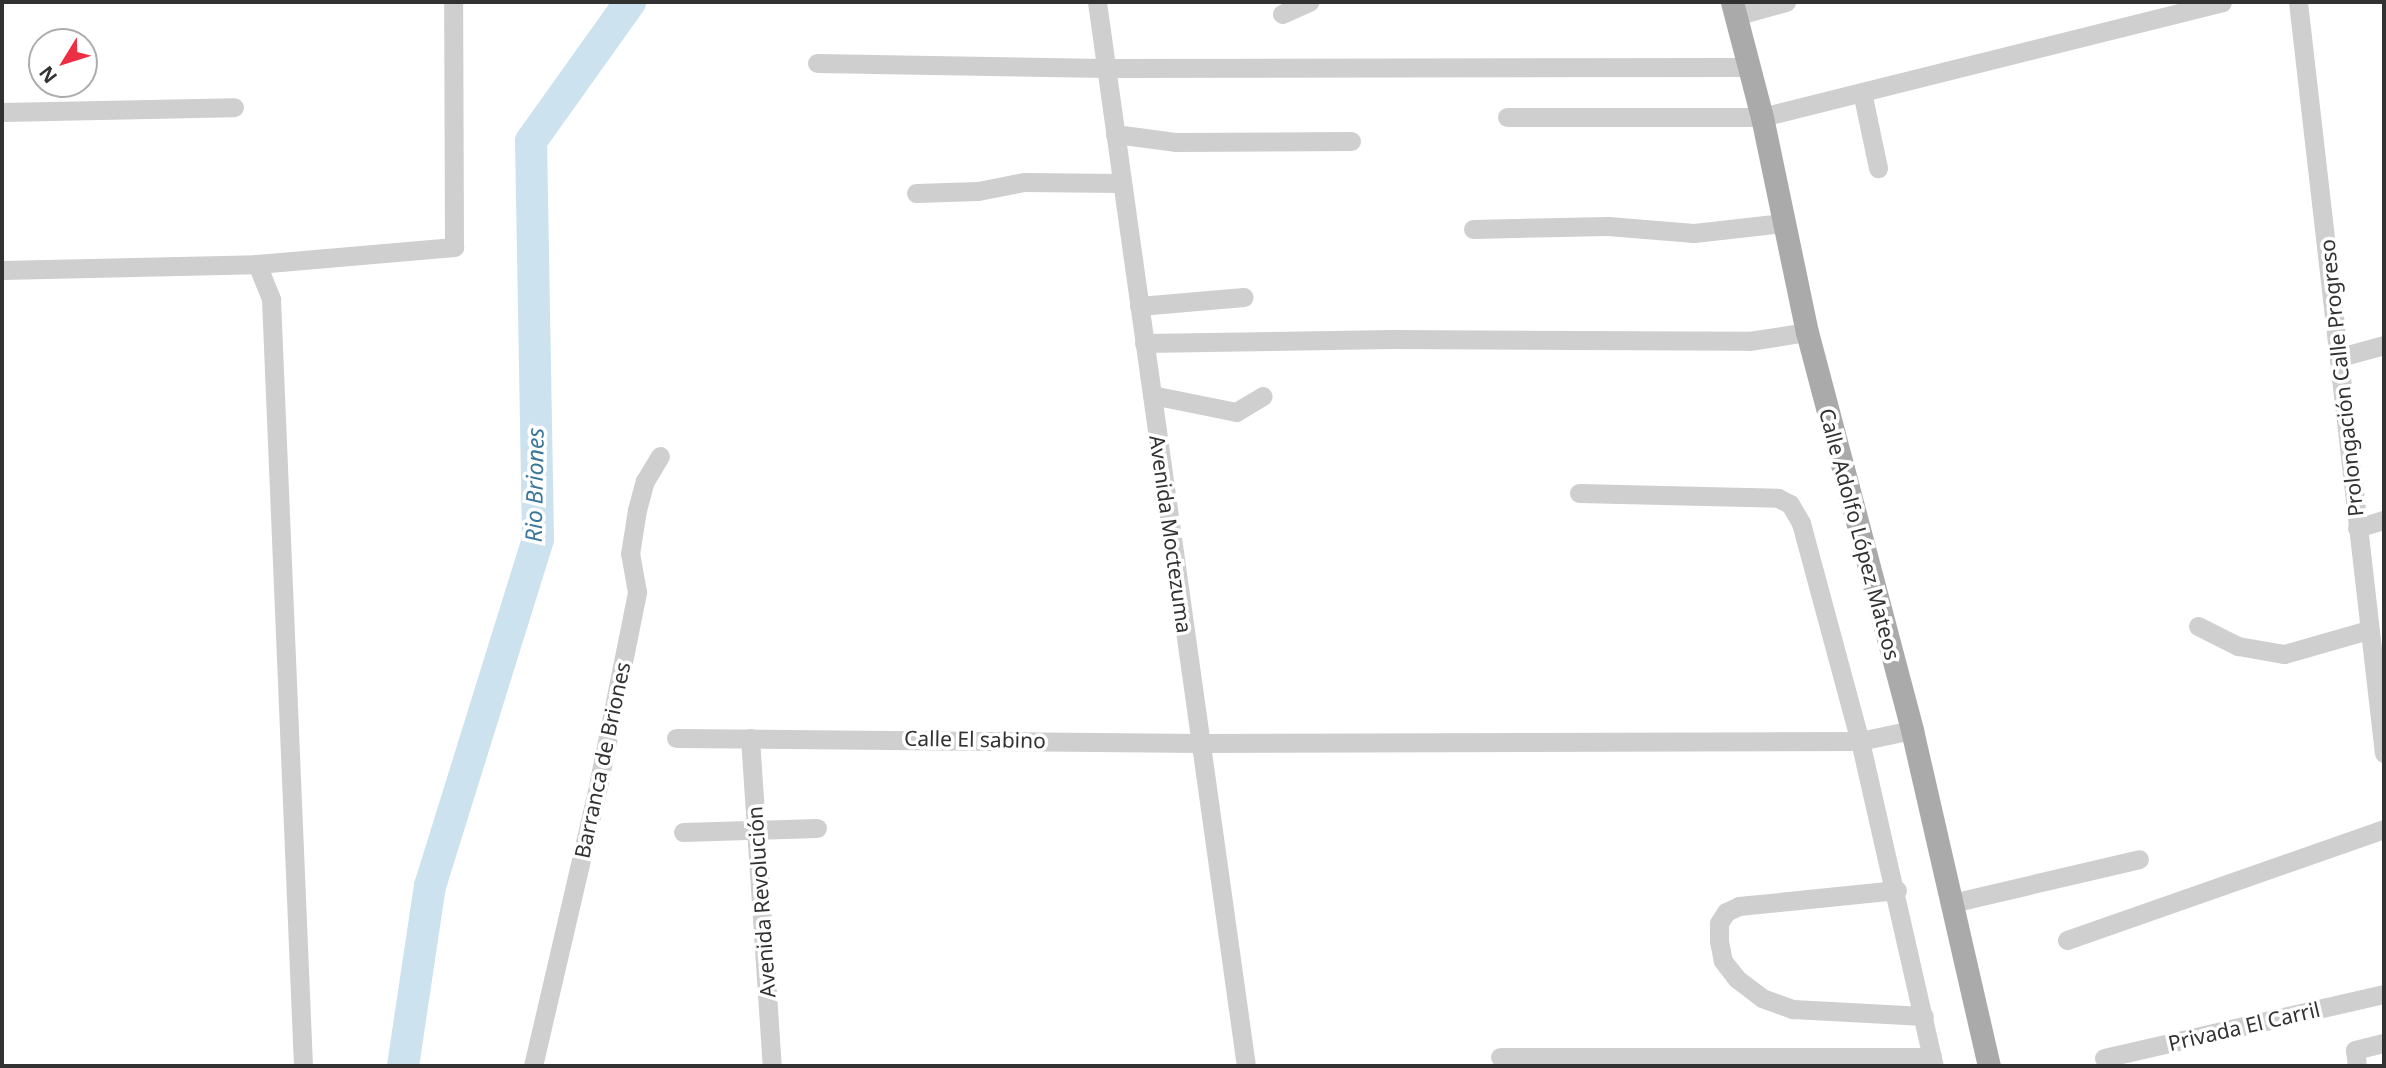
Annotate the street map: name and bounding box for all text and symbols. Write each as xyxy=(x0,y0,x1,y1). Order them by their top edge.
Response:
north arrow xyxy=(28,28,98,98)
text: N xyxy=(33,61,63,89)
street label: Prolongación Calle Progreso xyxy=(2314,238,2368,518)
street label: Calle Adolfo López Mateos xyxy=(1814,405,1906,663)
water label: Rio Briones xyxy=(519,427,549,543)
street label: Avenida Moctezuma xyxy=(1145,433,1197,635)
street label: Barranca de Briones xyxy=(569,660,635,860)
street label: Calle El sabino xyxy=(904,725,1046,753)
street label: Avenida Revolución xyxy=(742,805,780,999)
street label: Privada El Carril xyxy=(2166,996,2322,1056)

